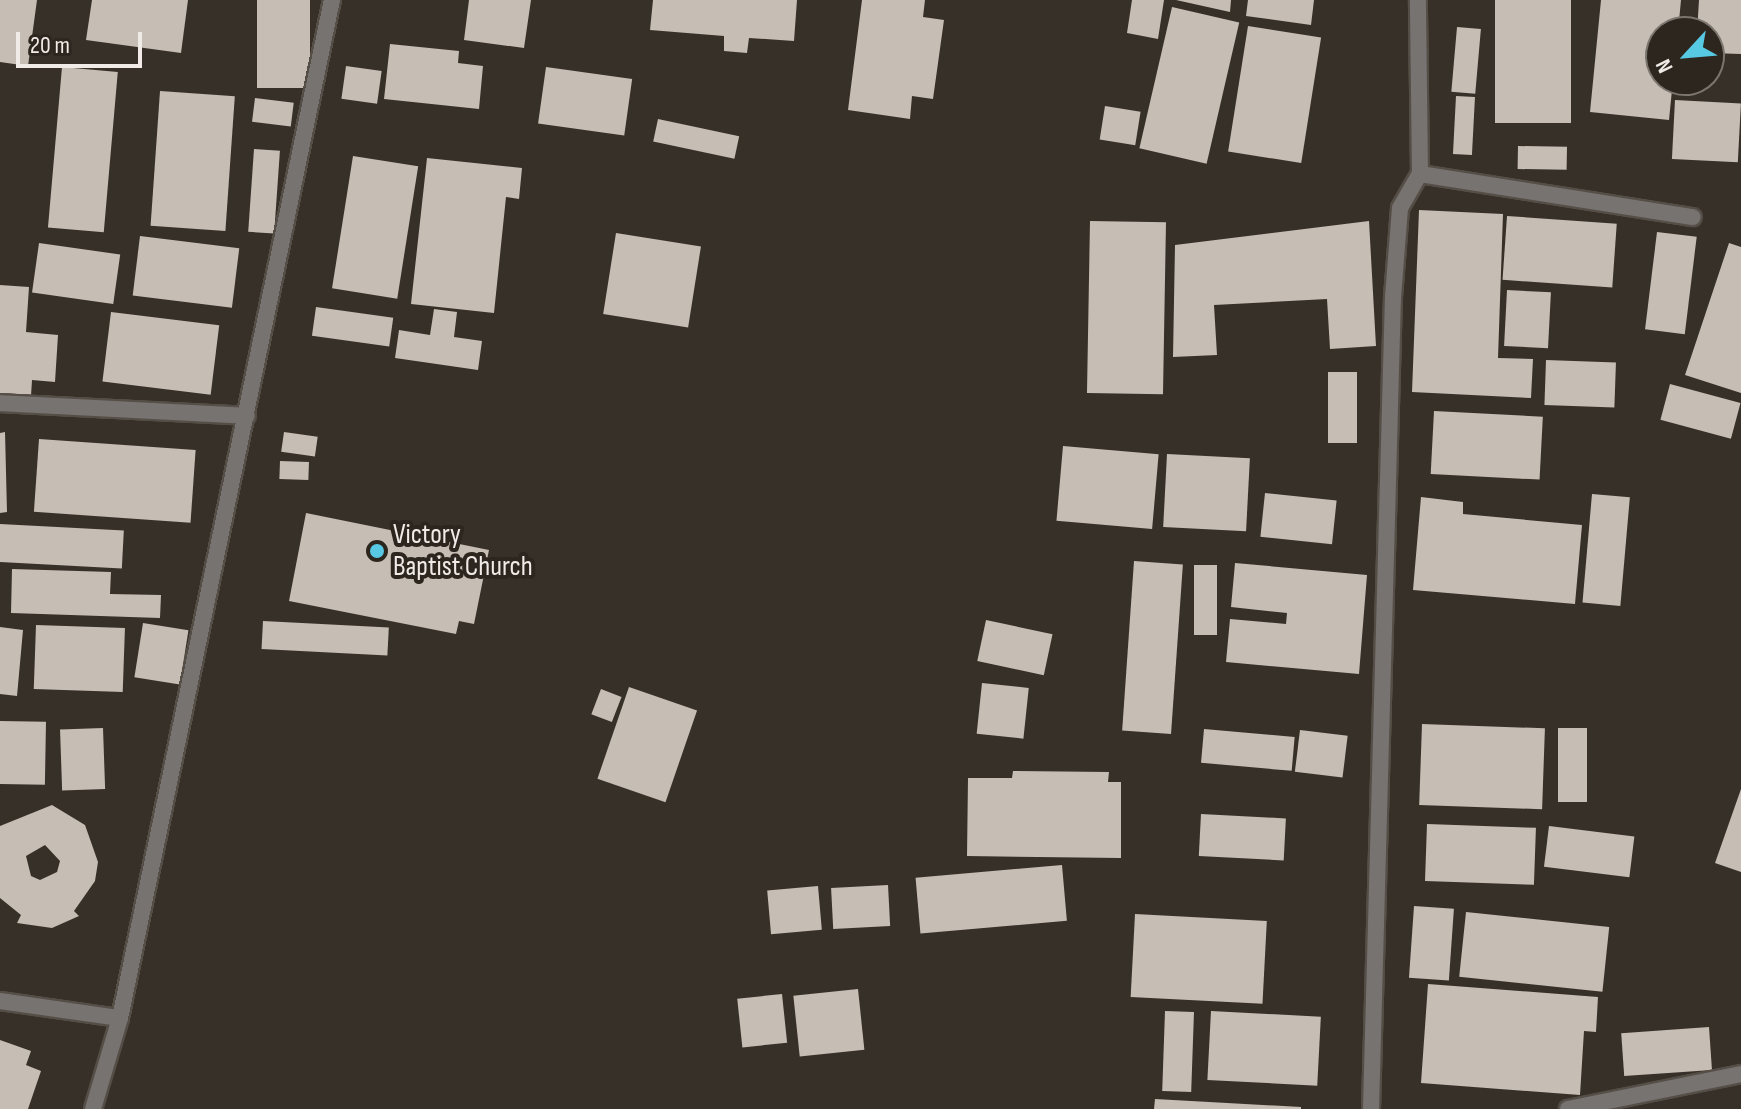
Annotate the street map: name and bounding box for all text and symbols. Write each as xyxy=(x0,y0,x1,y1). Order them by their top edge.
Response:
scale bar xyxy=(20,16,146,66)
north arrow xyxy=(1645,16,1725,96)
text: 20 m xyxy=(30,31,70,60)
text: N xyxy=(1650,55,1679,77)
place label: Victory Baptist Church xyxy=(393,518,533,584)
marker: Victory Baptist Church xyxy=(368,542,386,560)

